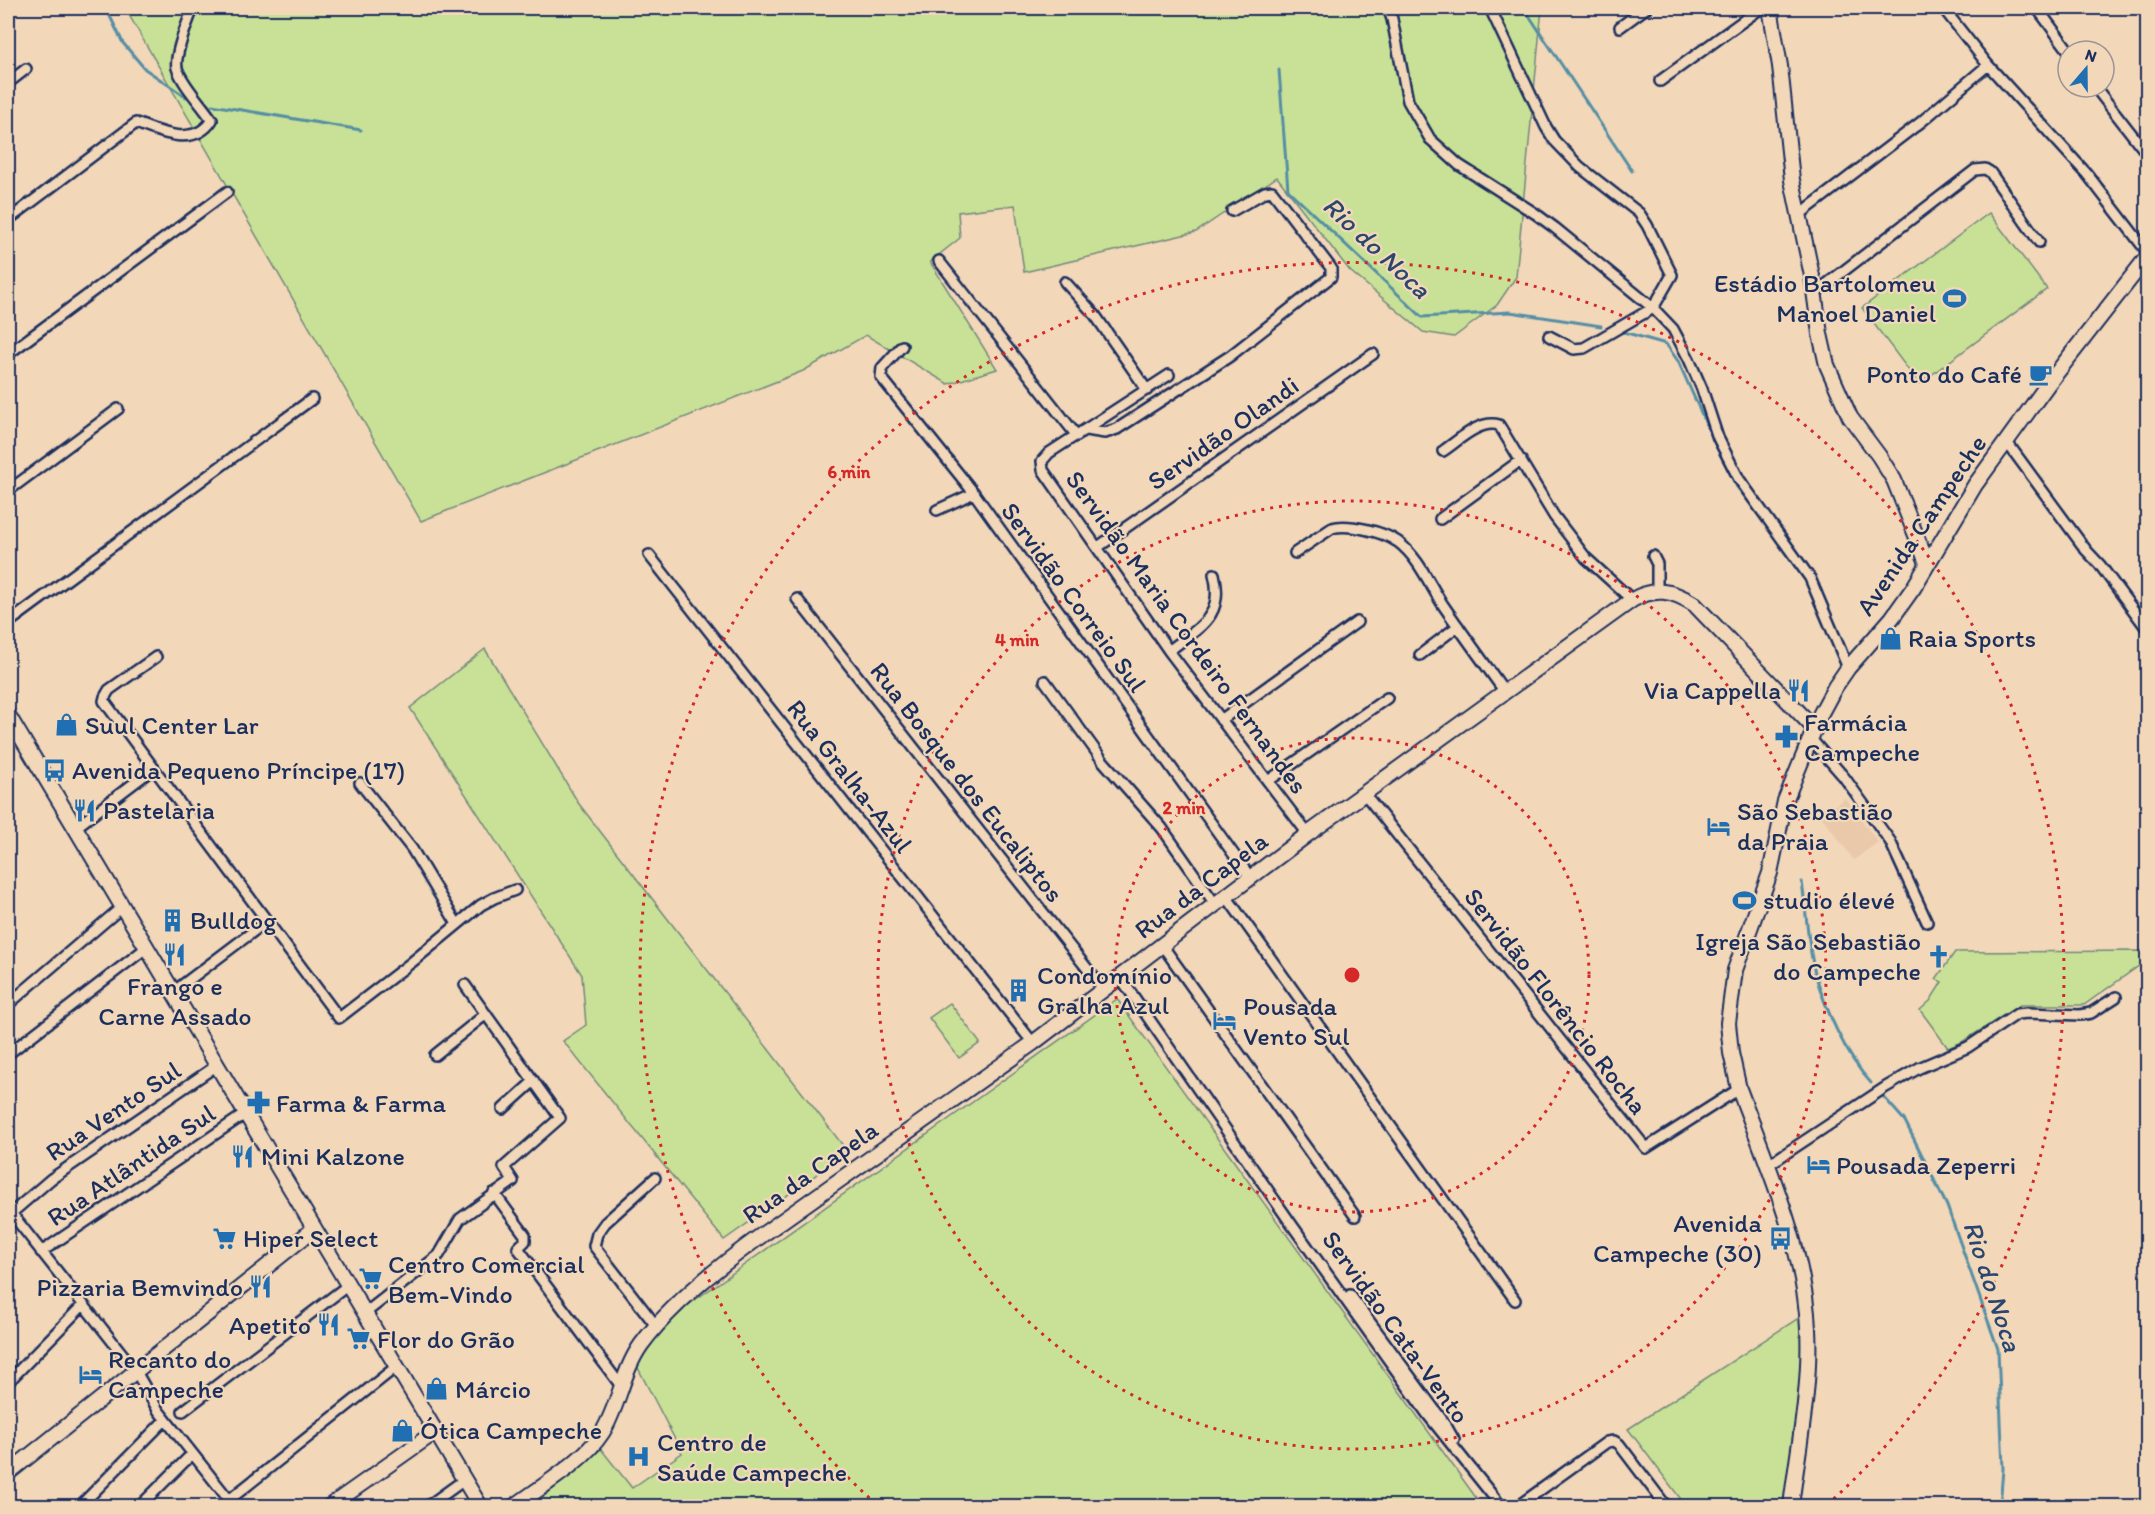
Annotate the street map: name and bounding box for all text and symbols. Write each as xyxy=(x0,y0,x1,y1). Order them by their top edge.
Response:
north arrow xyxy=(2056,39,2116,99)
text: N xyxy=(2083,45,2099,66)
water label: Rio do Noca xyxy=(1316,189,1438,306)
place label: Estádio Bartolomeu Manoel Daniel xyxy=(1714,267,1936,329)
sports icon: Estádio Bartolomeu Manoel Daniel xyxy=(1941,285,1967,311)
place label: Ponto do Café xyxy=(1866,358,2022,390)
cafe icon: Ponto do Café xyxy=(2027,361,2053,387)
street label: Servidão Olandi xyxy=(1141,369,1305,497)
street label: Avenida Campeche xyxy=(1849,429,1993,621)
text: 6 min xyxy=(828,461,871,483)
street label: Servidão Maria Cordeiro Fernandes xyxy=(1059,464,1315,800)
street label: Servidão Correio Sul xyxy=(994,496,1154,698)
place label: Raia Sports xyxy=(1908,622,2036,654)
shop icon: Raia Sports xyxy=(1877,625,1903,651)
text: 4 min xyxy=(995,629,1040,651)
street label: Rua Bosque dos Eucaliptos xyxy=(863,655,1071,909)
place label: Via Cappella xyxy=(1644,674,1781,706)
restaurant icon: Via Cappella xyxy=(1786,677,1812,703)
street label: Rua Gralha-Azul xyxy=(780,693,920,859)
place label: Farmácia Campeche xyxy=(1804,706,1920,768)
place label: Suul Center Lar xyxy=(85,709,259,741)
shop icon: Suul Center Lar xyxy=(54,712,80,738)
pharmacy icon: Farmácia Campeche xyxy=(1773,724,1799,750)
place label: Avenida Pequeno Príncipe (17) xyxy=(72,754,405,786)
bus stop icon: Avenida Pequeno Príncipe (17) xyxy=(41,757,67,783)
place label: Pastelaria xyxy=(103,794,215,826)
place label: São Sebastião da Praia xyxy=(1737,795,1893,857)
restaurant icon: Pastelaria xyxy=(72,797,98,823)
text: 2 min xyxy=(1163,797,1206,819)
hotel icon: São Sebastião da Praia xyxy=(1706,813,1732,839)
street label: Rua da Capela xyxy=(1128,824,1274,946)
street label: Servidão Florêncio Rocha xyxy=(1458,881,1655,1121)
place label: studio élevé xyxy=(1763,884,1895,916)
sports icon: studio élevé xyxy=(1732,887,1758,913)
place label: Bulldog xyxy=(190,904,277,936)
building icon: Bulldog xyxy=(159,907,185,933)
place label: Igreja São Sebastião do Campeche xyxy=(1695,925,1921,987)
restaurant icon: Frango e Carne Assado xyxy=(162,942,188,968)
church icon: Igreja São Sebastião do Campeche xyxy=(1926,943,1952,969)
place label: Condomínio Gralha Azul xyxy=(1037,959,1172,1021)
centre of rings xyxy=(1342,965,1362,985)
place label: Frango e Carne Assado xyxy=(98,970,252,1032)
building icon: Condomínio Gralha Azul xyxy=(1006,977,1032,1003)
place label: Pousada Vento Sul xyxy=(1243,990,1350,1052)
hotel icon: Pousada Vento Sul xyxy=(1212,1008,1238,1034)
street label: Rua Vento Sul xyxy=(39,1054,187,1168)
place label: Farma & Farma xyxy=(276,1087,447,1119)
pharmacy icon: Farma & Farma xyxy=(245,1090,271,1116)
street label: Rua Atlântida Sul xyxy=(41,1097,221,1233)
street label: Rua da Capela xyxy=(736,1113,885,1231)
place label: Mini Kalzone xyxy=(261,1140,405,1172)
restaurant icon: Mini Kalzone xyxy=(230,1143,256,1169)
place label: Pousada Zeperri xyxy=(1836,1149,2016,1181)
hotel icon: Pousada Zeperri xyxy=(1805,1152,1831,1178)
place label: Avenida Campeche (30) xyxy=(1593,1207,1762,1269)
water label: Rio do Noca xyxy=(1956,1217,2030,1356)
place label: Hiper Select xyxy=(243,1222,379,1254)
street label: Servidão Cata-Vento xyxy=(1315,1224,1477,1430)
supermarket icon: Hiper Select xyxy=(212,1225,238,1251)
bus stop icon: Avenida Campeche (30) xyxy=(1767,1225,1793,1251)
place label: Centro Comercial Bem-Vindo xyxy=(388,1248,585,1310)
supermarket icon: Centro Comercial Bem-Vindo xyxy=(357,1266,383,1292)
place label: Pizzaria Bemvindo xyxy=(36,1271,243,1303)
restaurant icon: Pizzaria Bemvindo xyxy=(248,1274,274,1300)
place label: Apetito xyxy=(229,1309,311,1341)
restaurant icon: Apetito xyxy=(316,1312,342,1338)
place label: Flor do Grão xyxy=(377,1323,515,1355)
supermarket icon: Flor do Grão xyxy=(346,1326,372,1352)
place label: Recanto do Campeche xyxy=(108,1343,231,1405)
hotel icon: Recanto do Campeche xyxy=(77,1361,103,1387)
place label: Márcio xyxy=(455,1373,531,1405)
shop icon: Márcio xyxy=(424,1376,450,1402)
place label: Ótica Campeche xyxy=(420,1414,602,1446)
shop icon: Ótica Campeche xyxy=(389,1417,415,1443)
place label: Centro de Saúde Campeche xyxy=(657,1426,847,1488)
hospital icon: Centro de Saúde Campeche xyxy=(626,1444,652,1470)

